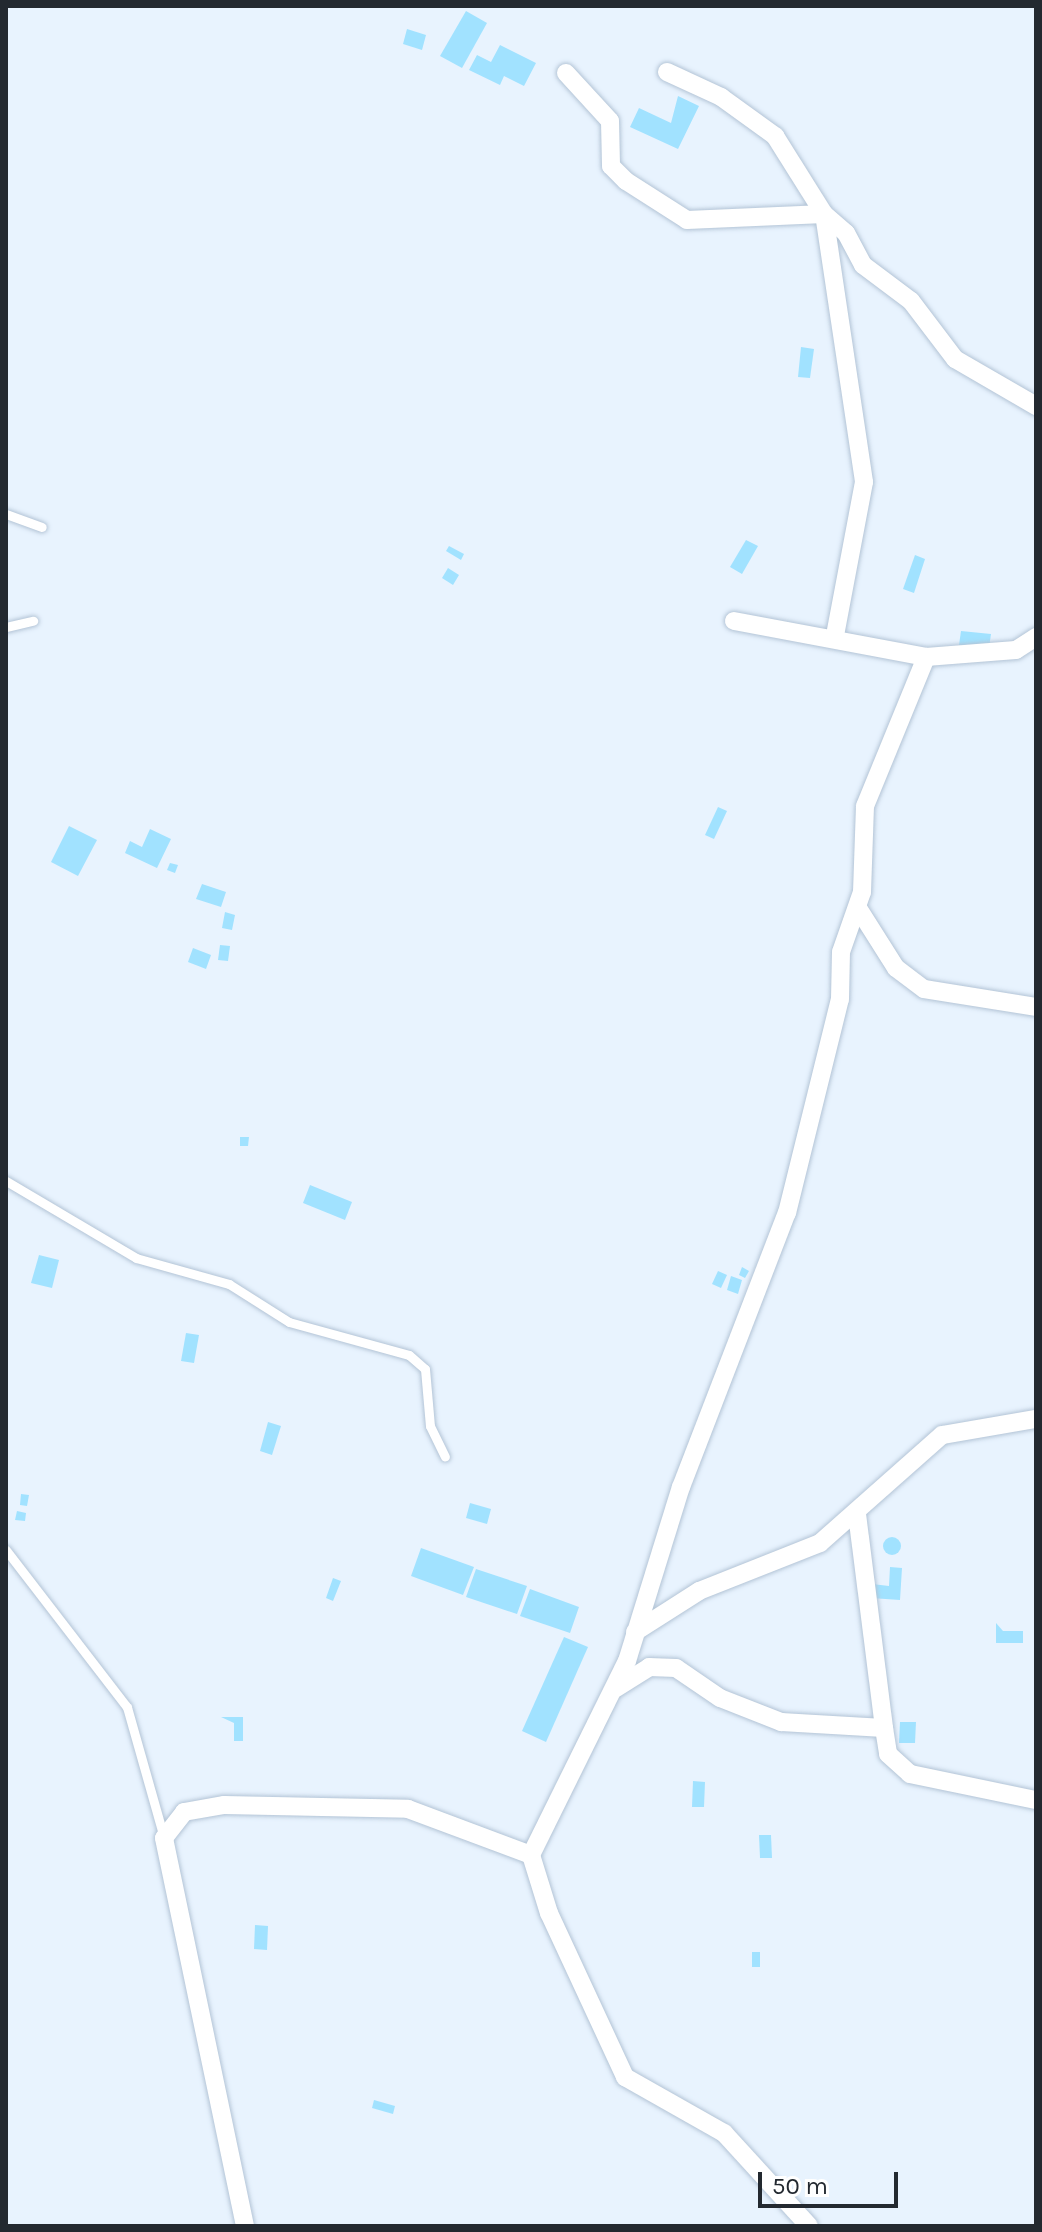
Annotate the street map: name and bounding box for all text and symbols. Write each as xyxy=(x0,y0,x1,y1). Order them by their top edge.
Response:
scale bar xyxy=(762,2156,902,2206)
text: 50 m xyxy=(772,2172,828,2200)

